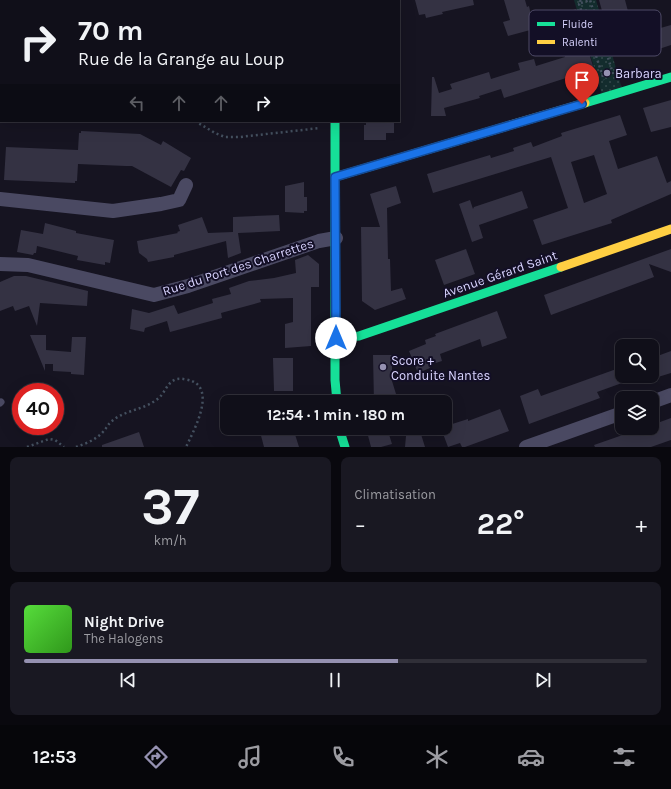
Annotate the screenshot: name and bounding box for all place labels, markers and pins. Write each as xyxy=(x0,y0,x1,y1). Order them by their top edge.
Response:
pin xyxy=(565,63,599,104)
place label: Barbara xyxy=(615,66,662,81)
marker: Barbara xyxy=(602,68,612,78)
place label: Score + Conduite Nantes xyxy=(391,353,490,383)
marker: Score + Conduite Nantes xyxy=(378,362,388,372)

